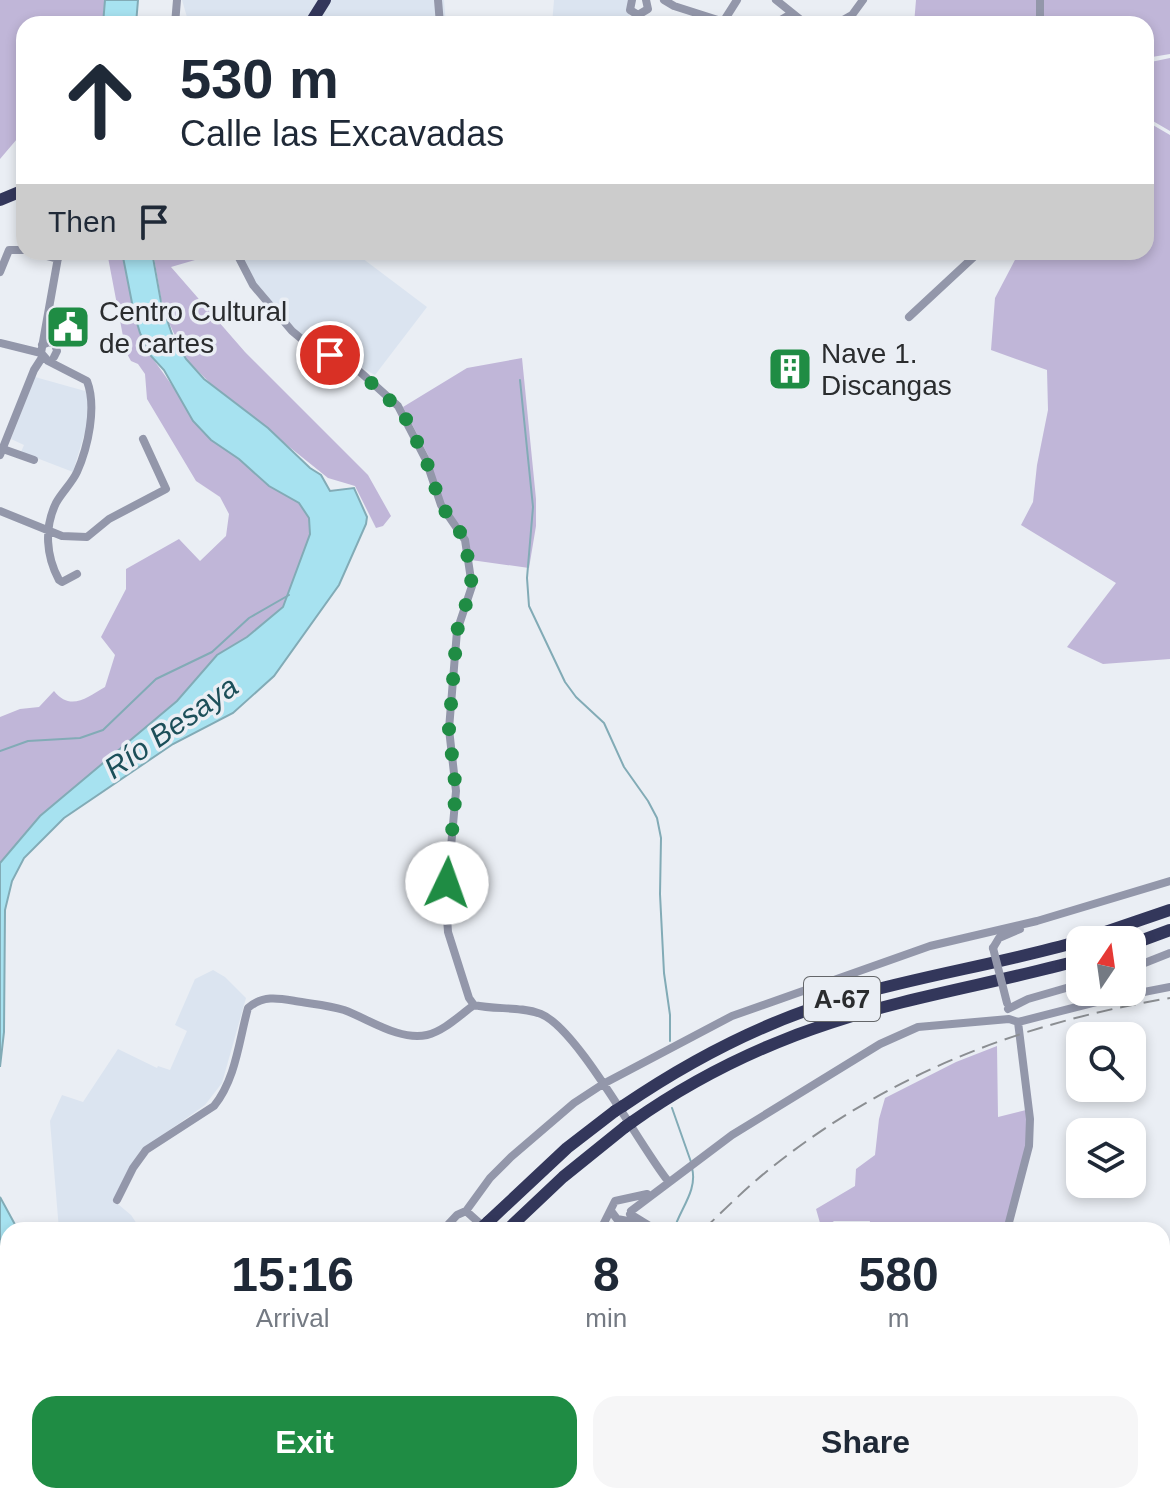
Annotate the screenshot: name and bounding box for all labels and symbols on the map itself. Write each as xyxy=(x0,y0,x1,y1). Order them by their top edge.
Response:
place label: Centro Cultural de cartes xyxy=(99,296,287,359)
public building icon: Centro Cultural de cartes xyxy=(44,303,92,351)
pin xyxy=(296,321,364,389)
place label: Nave 1. Discangas xyxy=(821,338,952,401)
building icon: Nave 1. Discangas xyxy=(766,345,814,393)
water label: Río Besaya xyxy=(98,669,244,785)
position arrow xyxy=(405,841,489,925)
north arrow xyxy=(1066,926,1146,1006)
road number: A-67 xyxy=(804,977,880,1021)

